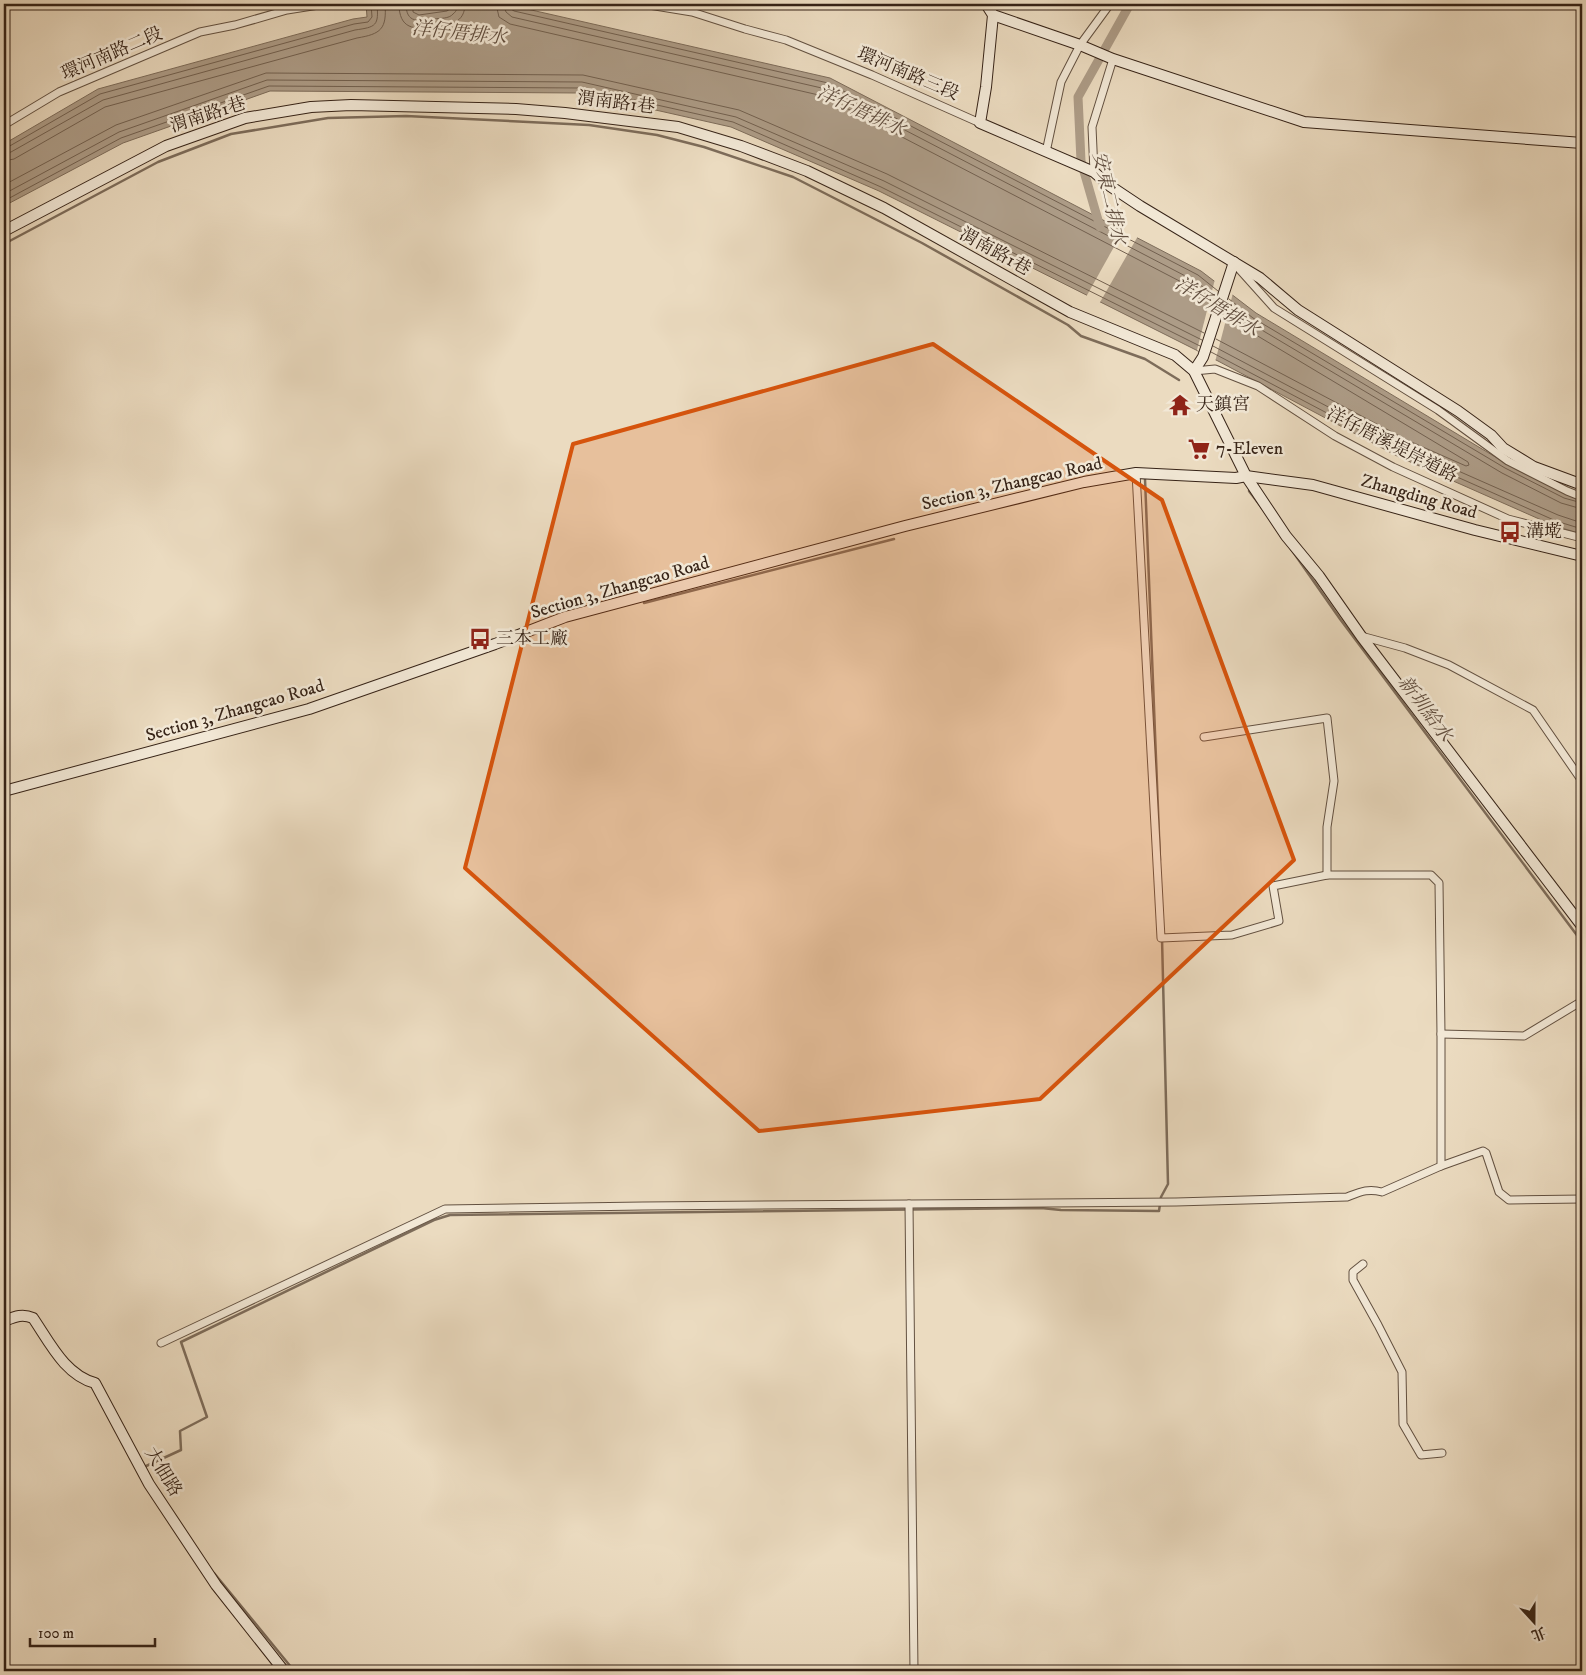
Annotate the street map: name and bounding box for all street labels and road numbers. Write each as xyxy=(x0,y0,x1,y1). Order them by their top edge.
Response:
street label: 環河南路二段 xyxy=(58,23,166,85)
street label: 環河南路三段 xyxy=(854,43,962,105)
street label: 渭南路1巷 xyxy=(576,87,656,119)
street label: 渭南路1巷 xyxy=(167,92,249,138)
street label: 渭南路1巷 xyxy=(955,223,1035,281)
street label: 洋仔厝溪堤岸道路 xyxy=(1323,403,1461,487)
street label: Section 3, Zhangcao Road xyxy=(920,453,1104,515)
street label: Zhangding Road xyxy=(1358,470,1480,524)
street label: Section 3, Zhangcao Road xyxy=(528,552,712,624)
street label: Section 3, Zhangcao Road xyxy=(143,675,327,747)
street label: 大佃路 xyxy=(140,1443,186,1501)

